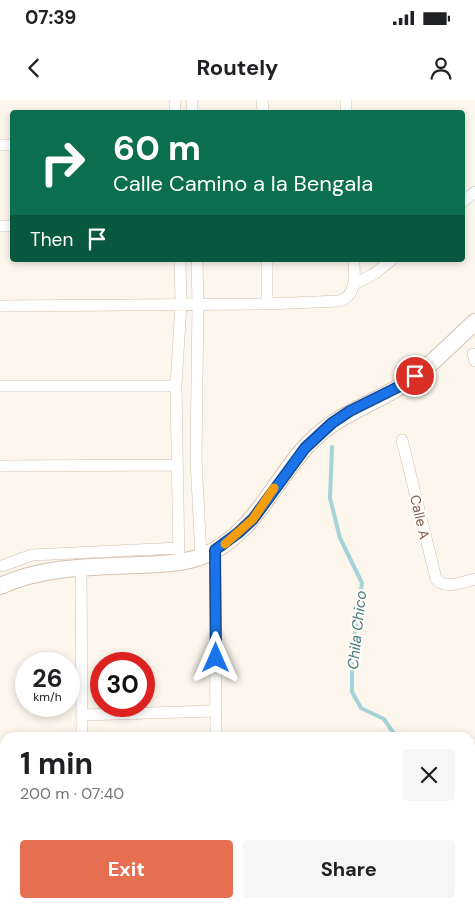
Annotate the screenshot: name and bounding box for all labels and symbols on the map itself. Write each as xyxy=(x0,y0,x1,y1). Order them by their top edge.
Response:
pin xyxy=(394,355,436,397)
street label: Calle A xyxy=(406,493,434,541)
water label: Chila Chico xyxy=(343,589,371,671)
position arrow xyxy=(189,631,241,683)
speed limit sign: 30 xyxy=(90,652,155,717)

